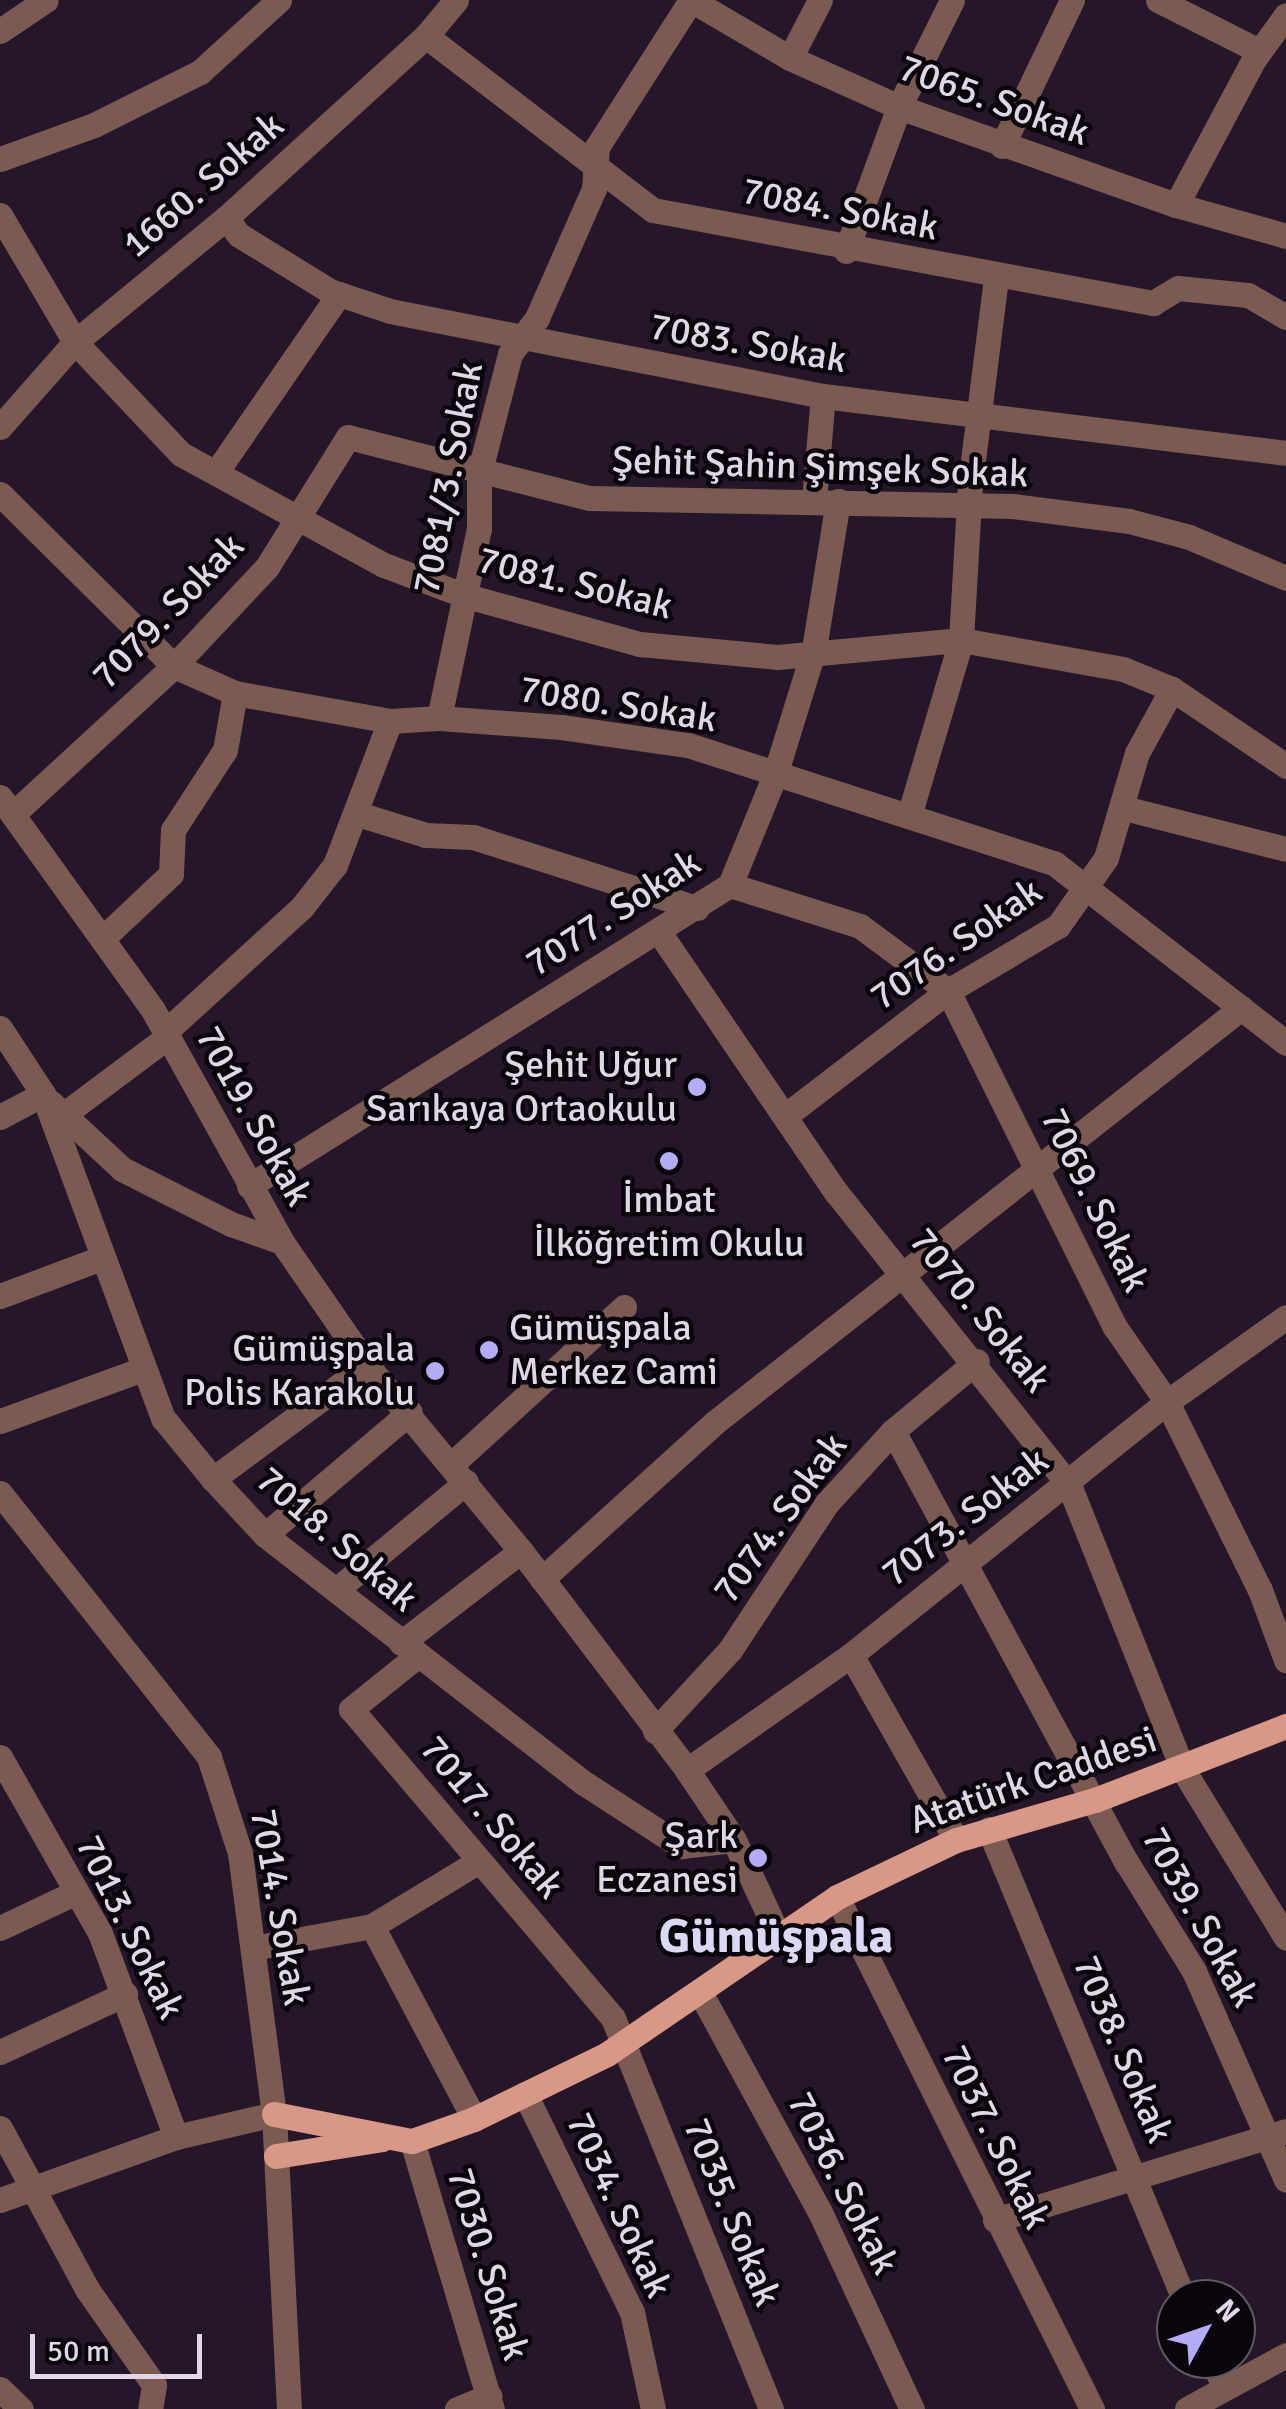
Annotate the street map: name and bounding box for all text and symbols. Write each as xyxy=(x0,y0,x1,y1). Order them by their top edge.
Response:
street label: 7065. Sokak xyxy=(893,45,1095,155)
street label: 1660. Sokak xyxy=(113,103,293,267)
street label: 7084. Sokak xyxy=(738,168,942,250)
street label: 7083. Sokak xyxy=(646,303,850,383)
street label: 7081/3. Sokak xyxy=(403,358,493,598)
street label: Şehit Şahin Şimşek Sokak xyxy=(611,437,1029,497)
street label: 7079. Sokak xyxy=(83,524,253,698)
street label: 7081. Sokak xyxy=(473,537,677,629)
street label: 7080. Sokak xyxy=(516,666,720,742)
street label: 7077. Sokak xyxy=(517,840,709,986)
street label: 7076. Sokak xyxy=(862,868,1050,1020)
street label: 7019. Sokak xyxy=(186,1018,322,1214)
place label: Şehit Uğur Sarıkaya Ortaokulu xyxy=(366,1042,677,1132)
marker: Şehit Uğur Sarıkaya Ortaokulu xyxy=(686,1076,708,1098)
street label: 7069. Sokak xyxy=(1031,1101,1159,1299)
marker: İmbat İlköğretim Okulu xyxy=(658,1150,680,1172)
place label: İmbat İlköğretim Okulu xyxy=(534,1177,804,1266)
street label: 7070. Sokak xyxy=(900,1218,1060,1402)
place label: Gümüşpala Merkez Cami xyxy=(509,1305,718,1395)
place label: Gümüşpala Polis Karakolu xyxy=(184,1326,415,1416)
marker: Gümüşpala Merkez Cami xyxy=(478,1339,500,1361)
marker: Gümüşpala Polis Karakolu xyxy=(424,1360,446,1382)
street label: 7074. Sokak xyxy=(703,1424,857,1612)
street label: 7073. Sokak xyxy=(873,1438,1057,1596)
street label: 7018. Sokak xyxy=(247,1457,427,1621)
street label: Atatürk Caddesi xyxy=(903,1716,1163,1844)
street label: 7017. Sokak xyxy=(411,1726,573,1908)
street label: 7014. Sokak xyxy=(240,1805,320,2009)
place label: Şark Eczanesi xyxy=(596,1813,738,1902)
street label: 7039. Sokak xyxy=(1132,1819,1268,2015)
street label: 7013. Sokak xyxy=(66,1828,194,2026)
marker: Şark Eczanesi xyxy=(747,1847,769,1869)
district label: Gümüşpala xyxy=(659,1908,893,1966)
street label: 7038. Sokak xyxy=(1063,1949,1183,2149)
street label: 7037. Sokak xyxy=(932,2038,1060,2236)
street label: 7036. Sokak xyxy=(778,2084,908,2282)
street label: 7034. Sokak xyxy=(556,2105,682,2305)
street label: 7035. Sokak xyxy=(674,2111,790,2313)
street label: 7030. Sokak xyxy=(437,2162,539,2366)
north arrow xyxy=(1156,2279,1256,2379)
text: N xyxy=(1208,2293,1247,2329)
scale bar xyxy=(35,2314,208,2376)
text: 50 m xyxy=(47,2333,110,2370)

